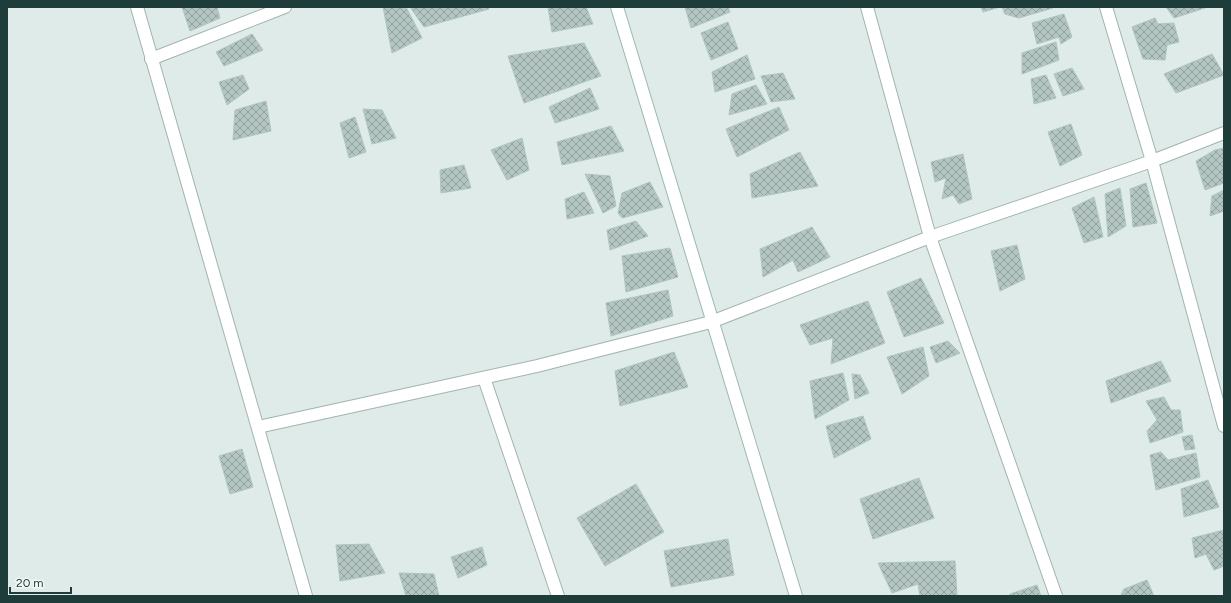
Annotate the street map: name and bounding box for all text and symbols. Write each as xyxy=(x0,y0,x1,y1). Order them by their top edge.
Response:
scale bar xyxy=(10,569,71,595)
text: 20 m xyxy=(16,576,44,590)

